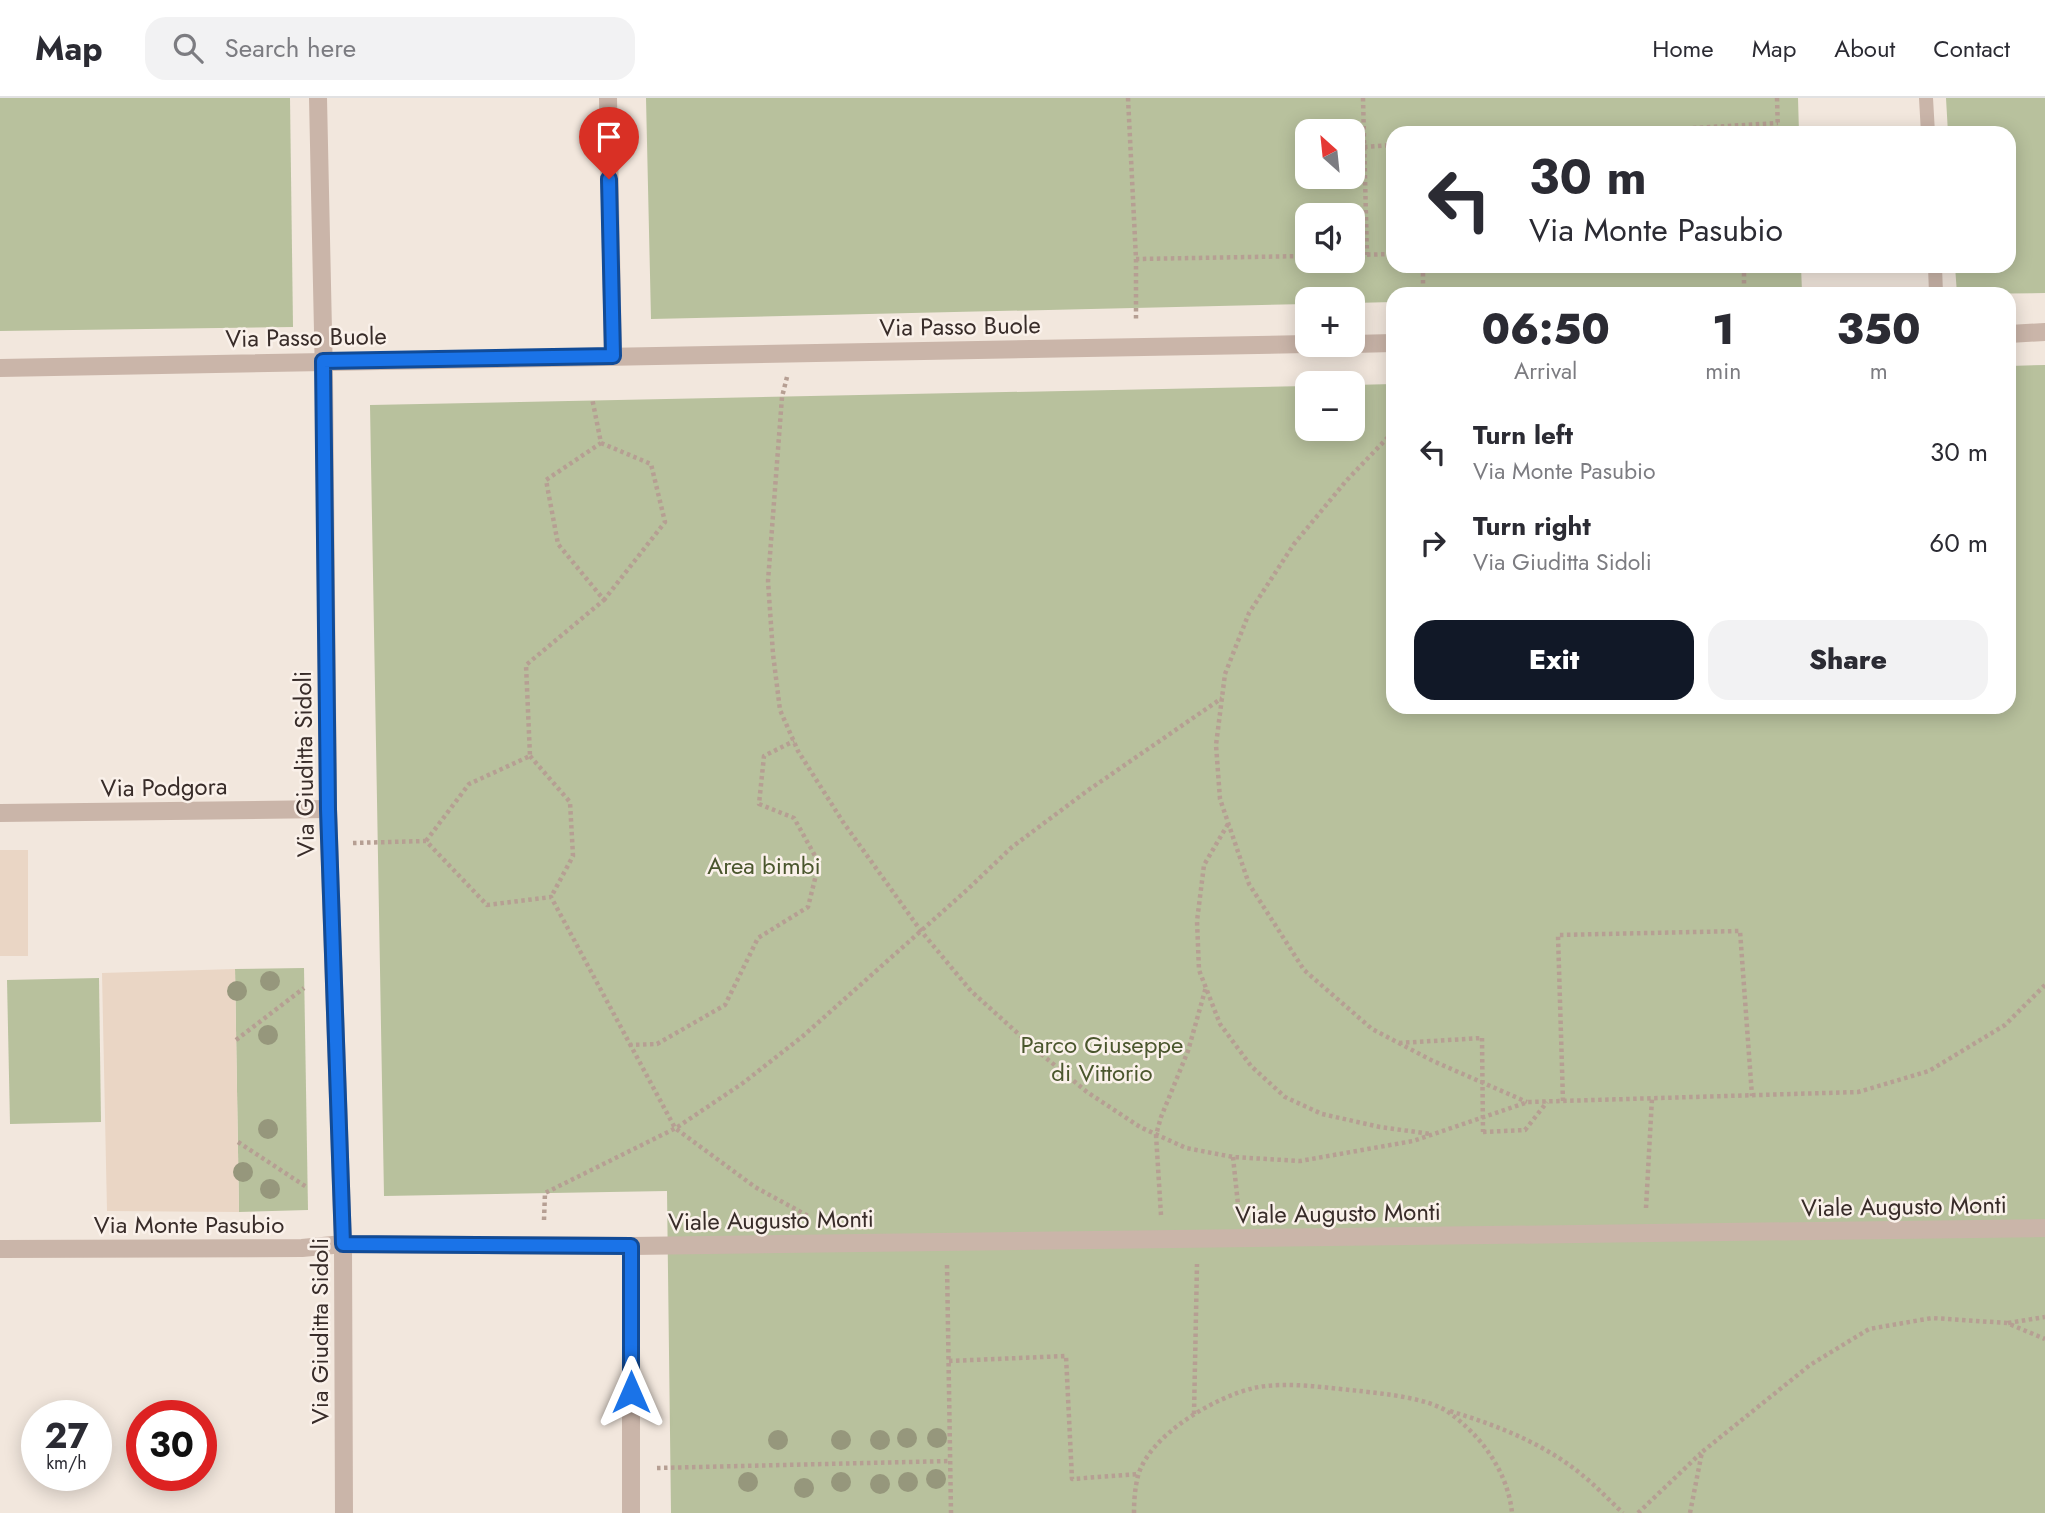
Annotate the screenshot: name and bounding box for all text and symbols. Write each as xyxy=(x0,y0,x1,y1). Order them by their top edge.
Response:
search box xyxy=(145,17,635,80)
text: Map xyxy=(35,25,103,72)
icon: search xyxy=(169,29,207,67)
text: Search here xyxy=(225,29,356,67)
text: Home xyxy=(1652,31,1714,66)
text: Map xyxy=(1752,31,1796,66)
text: About xyxy=(1834,31,1895,66)
text: Contact xyxy=(1933,31,2010,66)
pin xyxy=(579,107,639,179)
icon: arrive xyxy=(590,118,628,156)
north arrow xyxy=(1295,119,1365,189)
map controls xyxy=(1295,119,1365,441)
text: 30 m xyxy=(1529,142,1647,212)
icon: left xyxy=(1414,154,1505,245)
button: sound xyxy=(1295,203,1365,273)
text: Via Monte Pasubio xyxy=(1529,207,1783,253)
button: + xyxy=(1295,287,1365,357)
text: 06:50 xyxy=(1481,299,1610,360)
text: 1 xyxy=(1712,299,1734,360)
text: 350 xyxy=(1837,299,1921,360)
street label: Via Passo Buole xyxy=(879,307,1041,345)
street label: Via Passo Buole xyxy=(225,318,387,356)
text: Arrival xyxy=(1514,354,1577,388)
text: min xyxy=(1705,354,1741,388)
text: m xyxy=(1870,354,1888,388)
button: − xyxy=(1295,371,1365,441)
text: Turn left xyxy=(1473,416,1573,454)
icon: left xyxy=(1414,433,1452,471)
text: 30 m xyxy=(1930,433,1988,471)
text: Via Monte Pasubio xyxy=(1473,454,1656,488)
text: Turn right xyxy=(1473,507,1591,545)
icon: right xyxy=(1414,524,1452,562)
text: 60 m xyxy=(1929,524,1988,562)
text: Via Giuditta Sidoli xyxy=(1473,545,1652,579)
button: Exit xyxy=(1414,620,1694,700)
button: Share xyxy=(1708,620,1988,700)
street label: Via Giuditta Sidoli xyxy=(285,671,323,857)
street label: Via Podgora xyxy=(100,768,228,806)
park label: Area bimbi xyxy=(707,848,821,883)
park label: Parco Giuseppe di Vittorio xyxy=(1021,1027,1183,1090)
street label: Viale Augusto Monti xyxy=(1801,1187,2007,1225)
street label: Viale Augusto Monti xyxy=(1235,1194,1441,1232)
street label: Viale Augusto Monti xyxy=(668,1201,874,1239)
street label: Via Monte Pasubio xyxy=(94,1207,284,1242)
street label: Via Giuditta Sidoli xyxy=(302,1238,337,1424)
position arrow xyxy=(594,1355,668,1429)
speed limit sign: 30 xyxy=(126,1400,217,1491)
text: 27 xyxy=(44,1411,89,1461)
text: km/h xyxy=(46,1450,87,1476)

